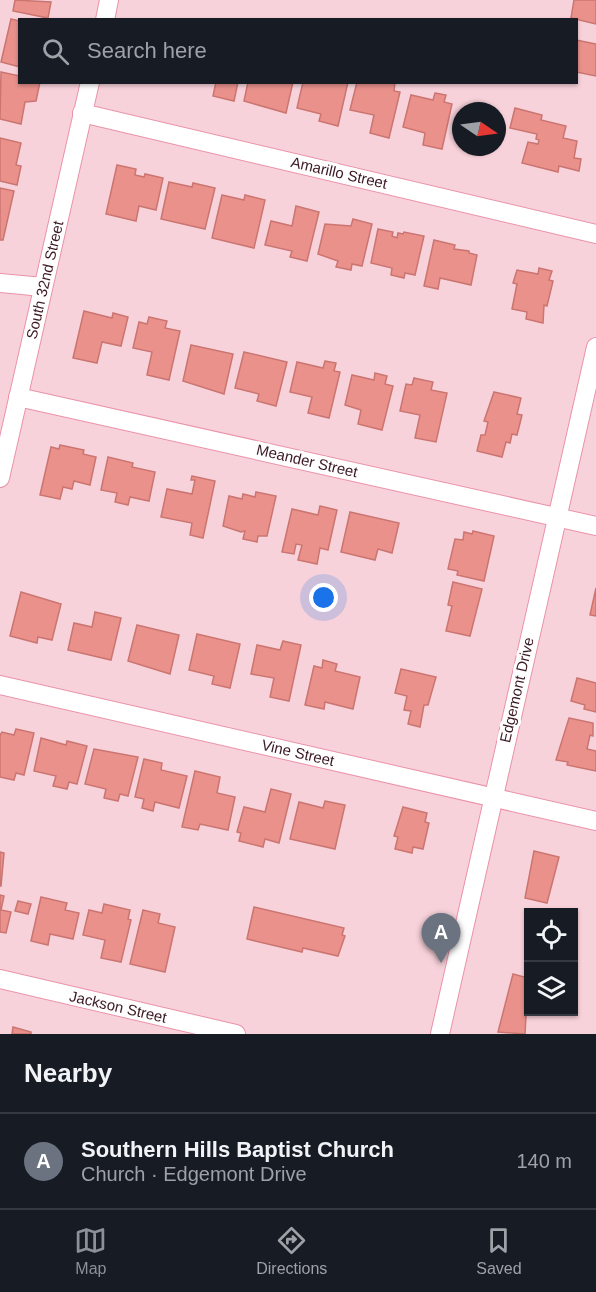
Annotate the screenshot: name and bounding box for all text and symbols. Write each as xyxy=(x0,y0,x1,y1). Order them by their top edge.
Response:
search box xyxy=(18,18,578,84)
icon: search xyxy=(39,35,72,68)
text: Search here xyxy=(87,38,207,63)
north arrow xyxy=(452,102,506,156)
street label: Amarillo Street xyxy=(289,153,390,192)
street label: South 32nd Street xyxy=(23,218,67,341)
street label: Meander Street xyxy=(255,441,360,481)
your location xyxy=(309,583,338,612)
street label: Edgemont Drive xyxy=(496,636,537,744)
street label: Vine Street xyxy=(260,736,337,769)
map controls xyxy=(524,908,578,1016)
button: locate xyxy=(524,908,578,962)
pin: A xyxy=(422,914,460,963)
button: layers xyxy=(524,962,578,1016)
street label: Jackson Street xyxy=(68,987,169,1026)
text: Nearby xyxy=(24,1058,112,1088)
text: Southern Hills Baptist Church xyxy=(81,1137,394,1162)
text: A xyxy=(36,1150,51,1172)
text: 140 m xyxy=(516,1150,572,1172)
text: Church · Edgemont Drive xyxy=(81,1163,307,1185)
tab: Map xyxy=(74,1224,107,1278)
tab: Directions xyxy=(256,1224,327,1278)
tab: Saved xyxy=(476,1224,522,1278)

